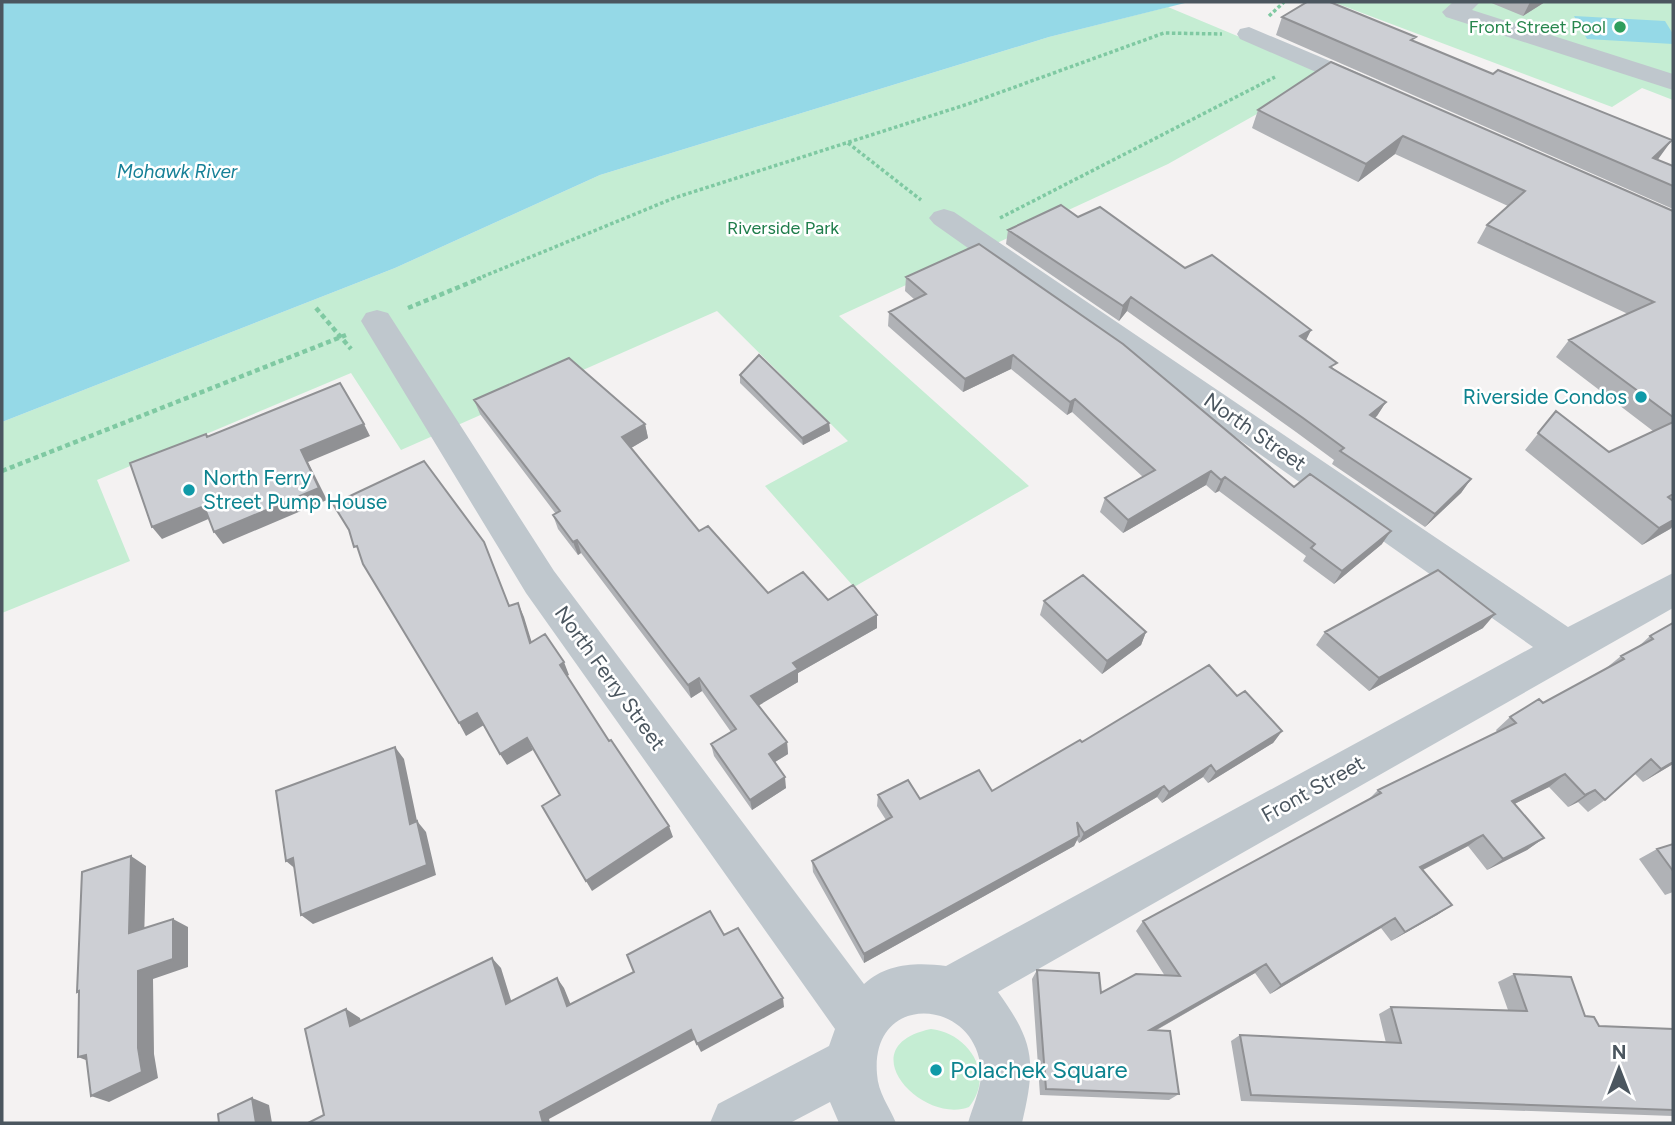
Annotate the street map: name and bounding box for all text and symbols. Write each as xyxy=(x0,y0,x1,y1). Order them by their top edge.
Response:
place label: Front Street Pool xyxy=(1469,16,1606,38)
marker: Front Street Pool xyxy=(1612,19,1628,35)
water label: Mohawk River xyxy=(117,160,238,183)
park label: Riverside Park xyxy=(727,217,839,239)
place label: Riverside Condos xyxy=(1463,384,1627,409)
street label: North Street xyxy=(1199,387,1311,476)
marker: Riverside Condos xyxy=(1633,389,1649,405)
place label: North Ferry Street Pump House xyxy=(203,465,387,514)
marker: North Ferry Street Pump House xyxy=(181,482,197,498)
street label: North Ferry Street xyxy=(550,601,671,755)
street label: Front Street xyxy=(1257,750,1369,827)
north arrow xyxy=(1584,1034,1654,1104)
text: N xyxy=(1612,1041,1626,1064)
place label: Polachek Square xyxy=(950,1055,1128,1084)
marker: Polachek Square xyxy=(928,1062,944,1078)

